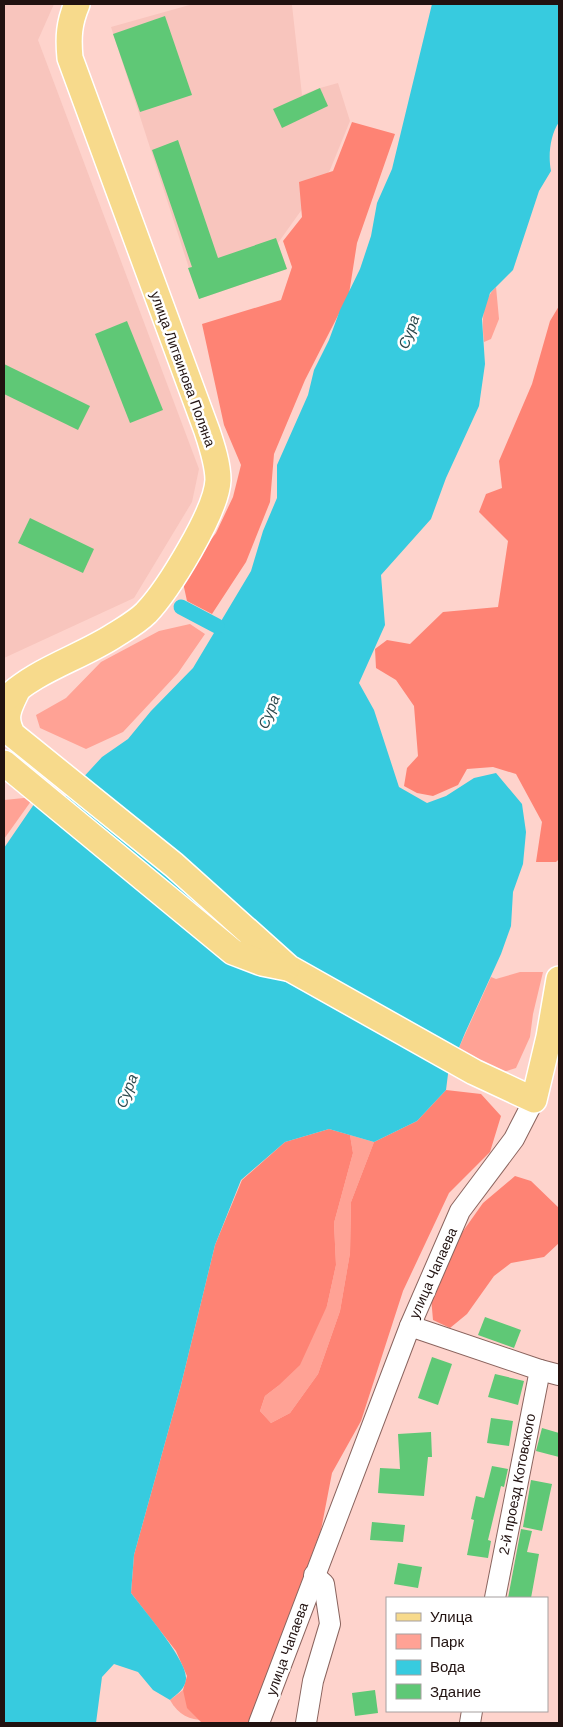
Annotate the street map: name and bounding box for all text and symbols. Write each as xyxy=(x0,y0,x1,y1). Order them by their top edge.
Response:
street label: улица Литвинова Поляна xyxy=(147,289,219,449)
water label: Сура xyxy=(395,313,422,351)
water label: Сура xyxy=(254,693,283,731)
water label: Сура xyxy=(112,1072,141,1110)
street label: улица Чапаева xyxy=(406,1225,460,1321)
street label: 2-й проезд Котовского xyxy=(495,1412,539,1556)
legend xyxy=(386,1597,548,1712)
street label: улица Чапаева xyxy=(263,1600,311,1698)
text: Улица xyxy=(430,1608,473,1625)
text: Парк xyxy=(430,1633,464,1650)
text: Вода xyxy=(430,1658,466,1675)
text: Здание xyxy=(430,1683,481,1700)

